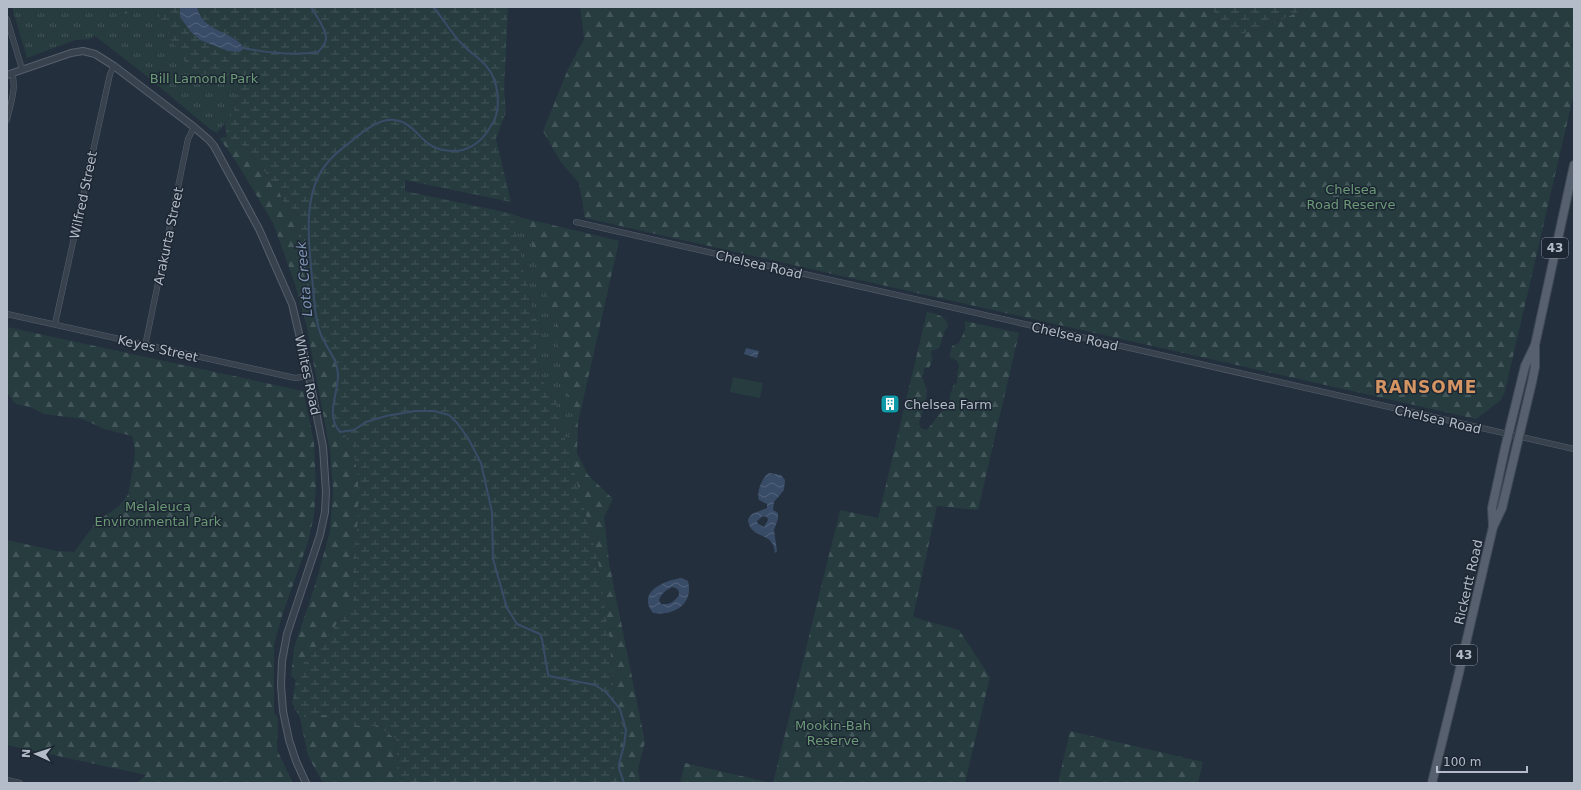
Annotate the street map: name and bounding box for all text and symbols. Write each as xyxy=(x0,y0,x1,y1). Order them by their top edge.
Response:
park label: Bill Lamond Park xyxy=(150,71,259,86)
street label: Wilfred Street xyxy=(67,150,100,240)
park label: Chelsea Road Reserve xyxy=(1306,182,1396,212)
street label: Arakurta Street xyxy=(151,186,186,286)
road number: 43 xyxy=(1542,238,1568,258)
water label: Lota Creek xyxy=(293,240,315,317)
street label: Chelsea Road xyxy=(714,247,804,282)
street label: Chelsea Road xyxy=(1030,319,1120,354)
street label: Keyes Street xyxy=(116,332,200,365)
street label: Whites Road xyxy=(292,334,323,416)
district label: RANSOME xyxy=(1375,377,1477,397)
building icon: Chelsea Farm xyxy=(879,393,901,415)
place label: Chelsea Farm xyxy=(904,397,992,412)
street label: Chelsea Road xyxy=(1393,402,1483,437)
park label: Melaleuca Environmental Park xyxy=(95,499,222,529)
street label: Rickertt Road xyxy=(1451,538,1486,626)
road number: 43 xyxy=(1451,645,1477,665)
park label: Mookin-Bah Reserve xyxy=(795,718,871,748)
north arrow xyxy=(16,734,56,774)
scale bar xyxy=(1437,748,1527,774)
text: N xyxy=(20,749,33,758)
text: 100 m xyxy=(1443,755,1481,769)

